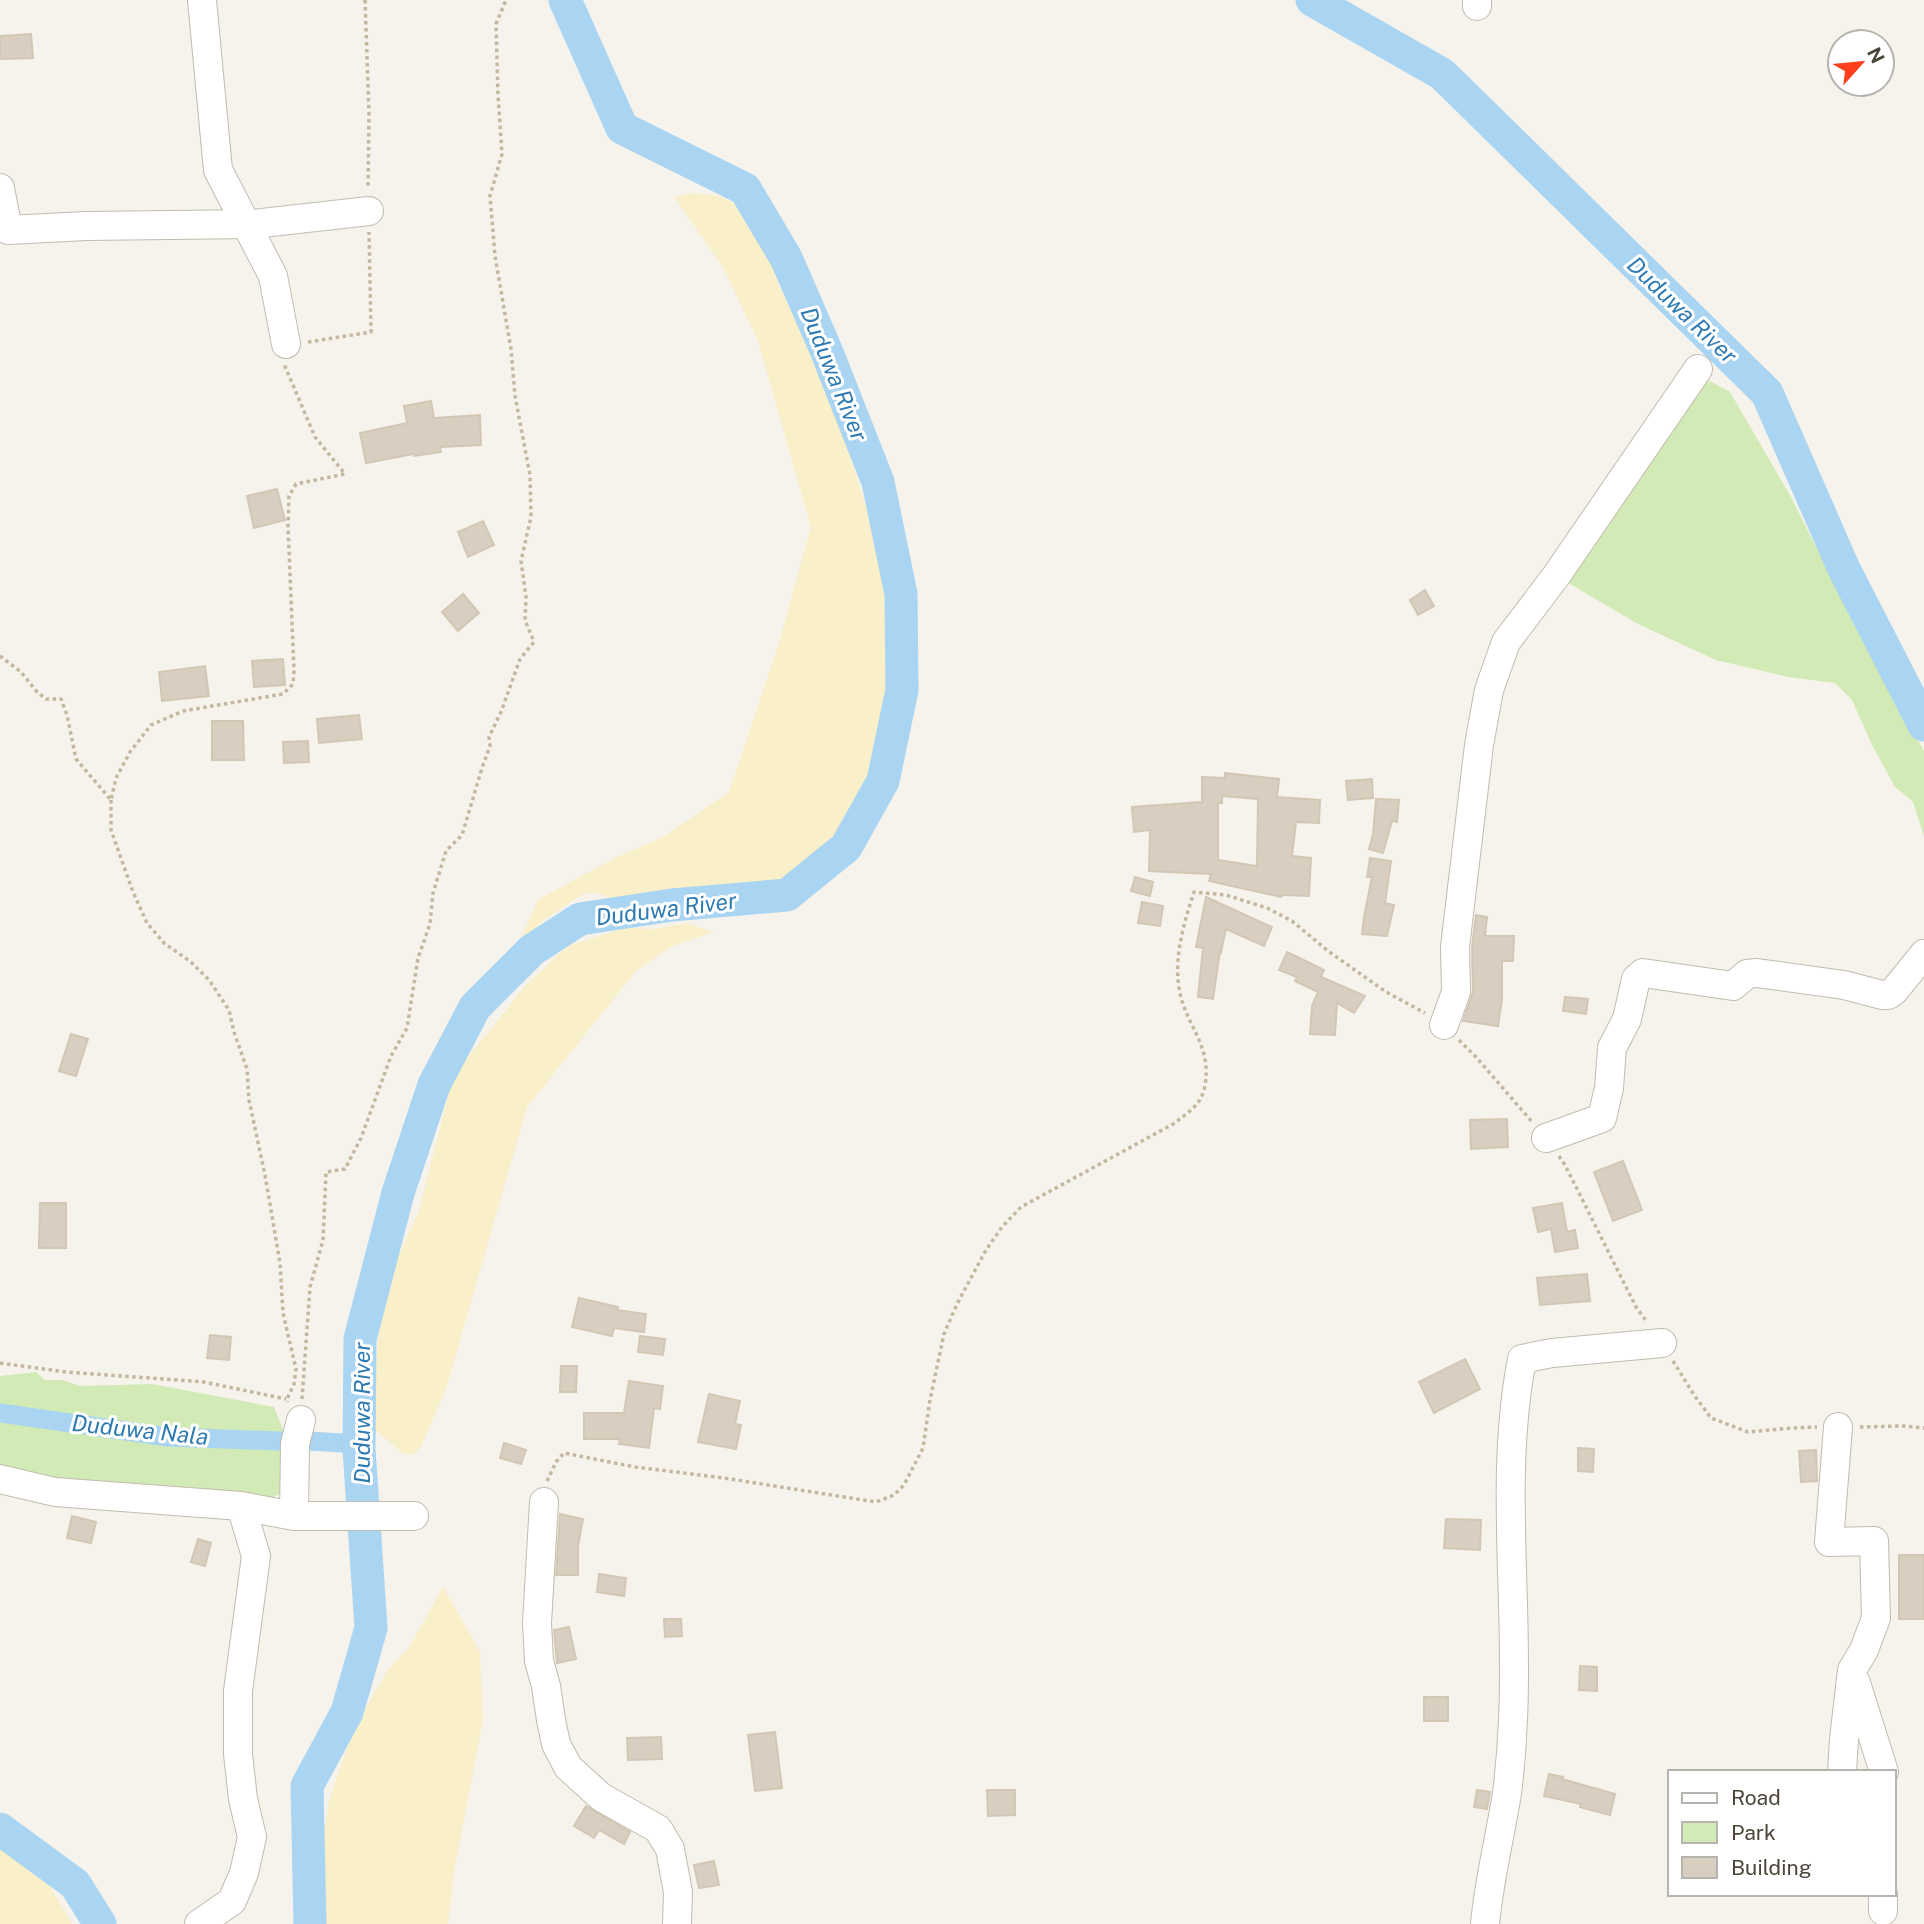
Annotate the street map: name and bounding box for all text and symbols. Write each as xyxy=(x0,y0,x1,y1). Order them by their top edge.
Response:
north arrow xyxy=(1826,28,1896,98)
text: N xyxy=(1863,44,1889,67)
water label: Duduwa River xyxy=(1622,251,1743,369)
water label: Duduwa River xyxy=(795,303,874,445)
water label: Duduwa River xyxy=(594,886,738,931)
water label: Duduwa River xyxy=(348,1342,375,1484)
water label: Duduwa Nala xyxy=(70,1409,210,1450)
legend xyxy=(1668,1770,1896,1896)
text: Road xyxy=(1731,1785,1781,1810)
text: Park xyxy=(1731,1820,1776,1845)
text: Building xyxy=(1731,1855,1812,1880)

